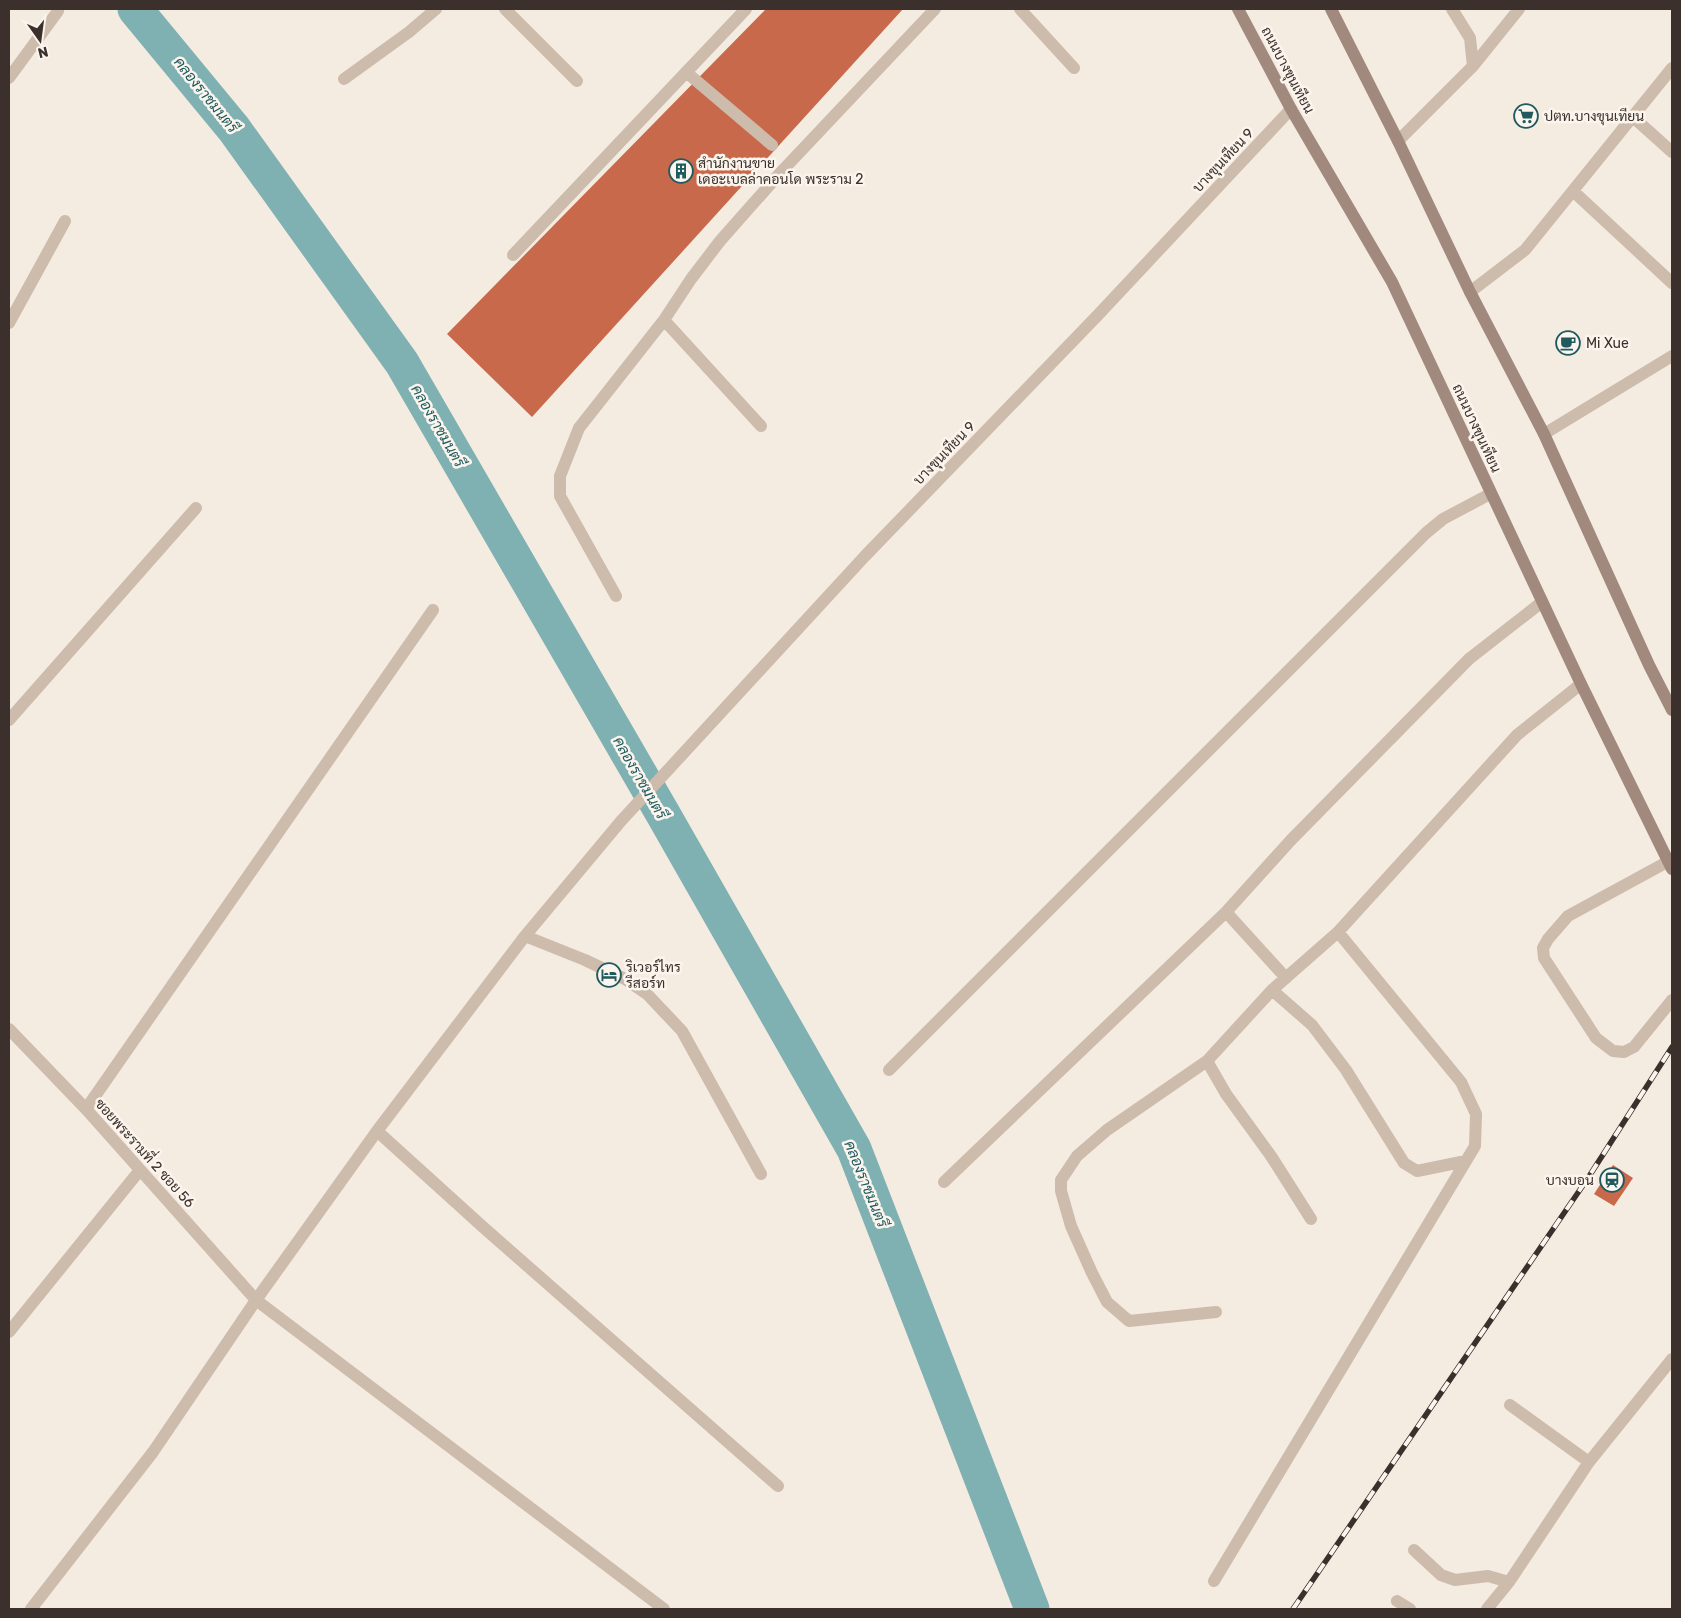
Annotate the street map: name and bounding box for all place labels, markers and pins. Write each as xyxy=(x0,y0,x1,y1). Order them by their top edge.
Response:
supermarket icon: ปตท.บางขุนเทียน xyxy=(1513,103,1539,129)
place label: ปตท.บางขุนเทียน xyxy=(1544,107,1644,126)
place label: สำนักงานขาย เดอะเบลล่าคอนโด พระราม 2 xyxy=(698,155,863,188)
building icon: สำนักงานขาย เดอะเบลล่าคอนโด พระราม 2 xyxy=(668,158,694,184)
cafe icon: Mi Xue xyxy=(1555,330,1581,356)
place label: Mi Xue xyxy=(1586,335,1629,352)
place label: ริเวอร์ไทร รีสอร์ท xyxy=(625,958,681,992)
hotel icon: ริเวอร์ไทร รีสอร์ท xyxy=(596,962,622,988)
station icon: บางบอน xyxy=(1599,1167,1625,1193)
place label: บางบอน xyxy=(1546,1172,1594,1189)

